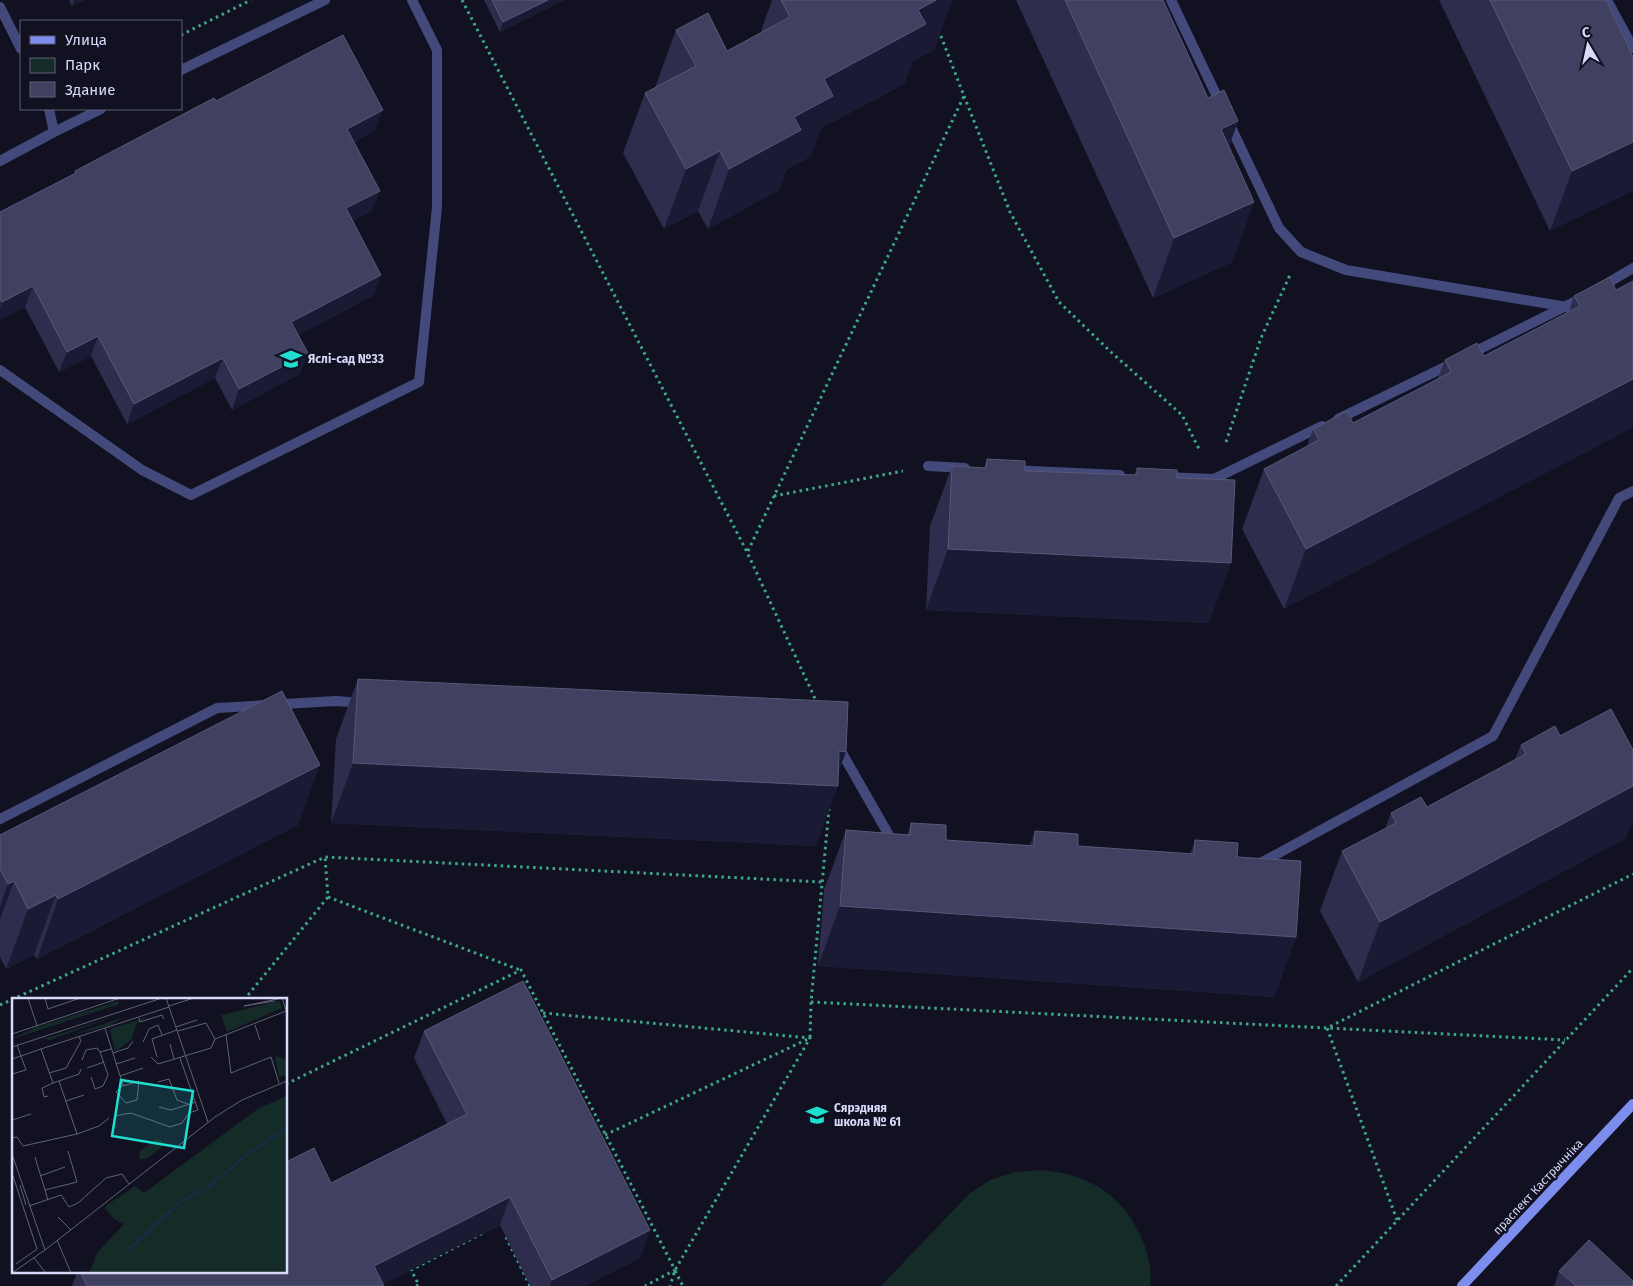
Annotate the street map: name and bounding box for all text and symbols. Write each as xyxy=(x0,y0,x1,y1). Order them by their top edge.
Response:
legend xyxy=(20,20,182,110)
north arrow xyxy=(1563,20,1613,70)
text: С xyxy=(1581,24,1591,42)
text: Улица xyxy=(65,31,107,49)
text: Парк xyxy=(65,56,100,74)
text: Здание xyxy=(65,81,115,99)
school or university icon: Яслі-сад №33 xyxy=(278,346,304,372)
place label: Яслі-сад №33 xyxy=(308,352,384,366)
inset map xyxy=(12,998,288,1274)
place label: Сярэдняя школа № 61 xyxy=(834,1101,901,1129)
school or university icon: Сярэдняя школа № 61 xyxy=(804,1102,830,1128)
street label: праспект Кастрычніка xyxy=(1490,1136,1586,1238)

